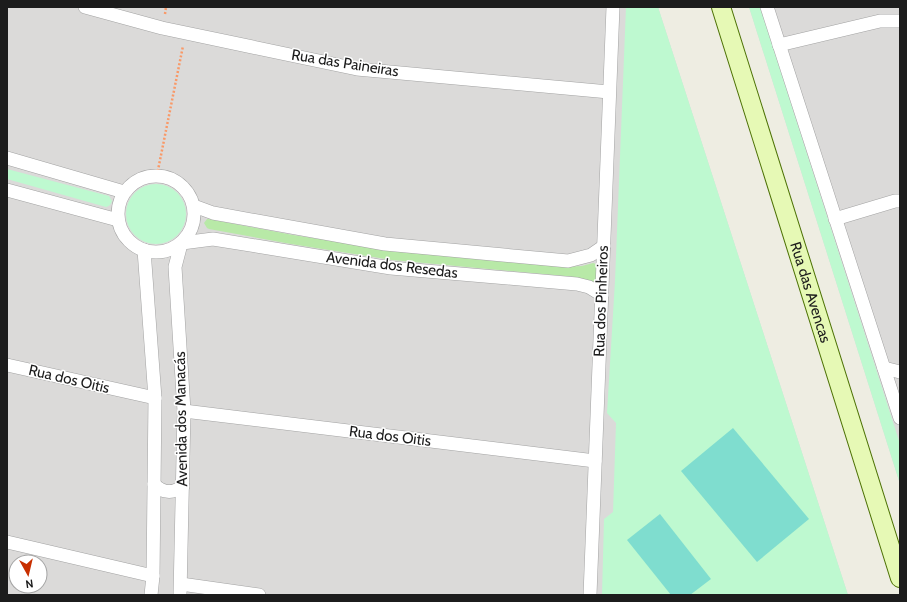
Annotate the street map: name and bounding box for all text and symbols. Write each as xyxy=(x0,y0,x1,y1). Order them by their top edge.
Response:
street label: Rua das Paineiras xyxy=(290,46,400,80)
street label: Rua das Avencas xyxy=(786,240,835,345)
street label: Rua dos Pinheiros xyxy=(590,245,612,357)
street label: Avenida dos Resedas xyxy=(325,248,459,282)
street label: Avenida dos Manacás xyxy=(171,351,191,487)
street label: Rua dos Oitis xyxy=(27,361,111,397)
street label: Rua dos Oitis xyxy=(348,422,432,450)
north arrow xyxy=(8,554,48,594)
text: N xyxy=(25,576,34,591)

